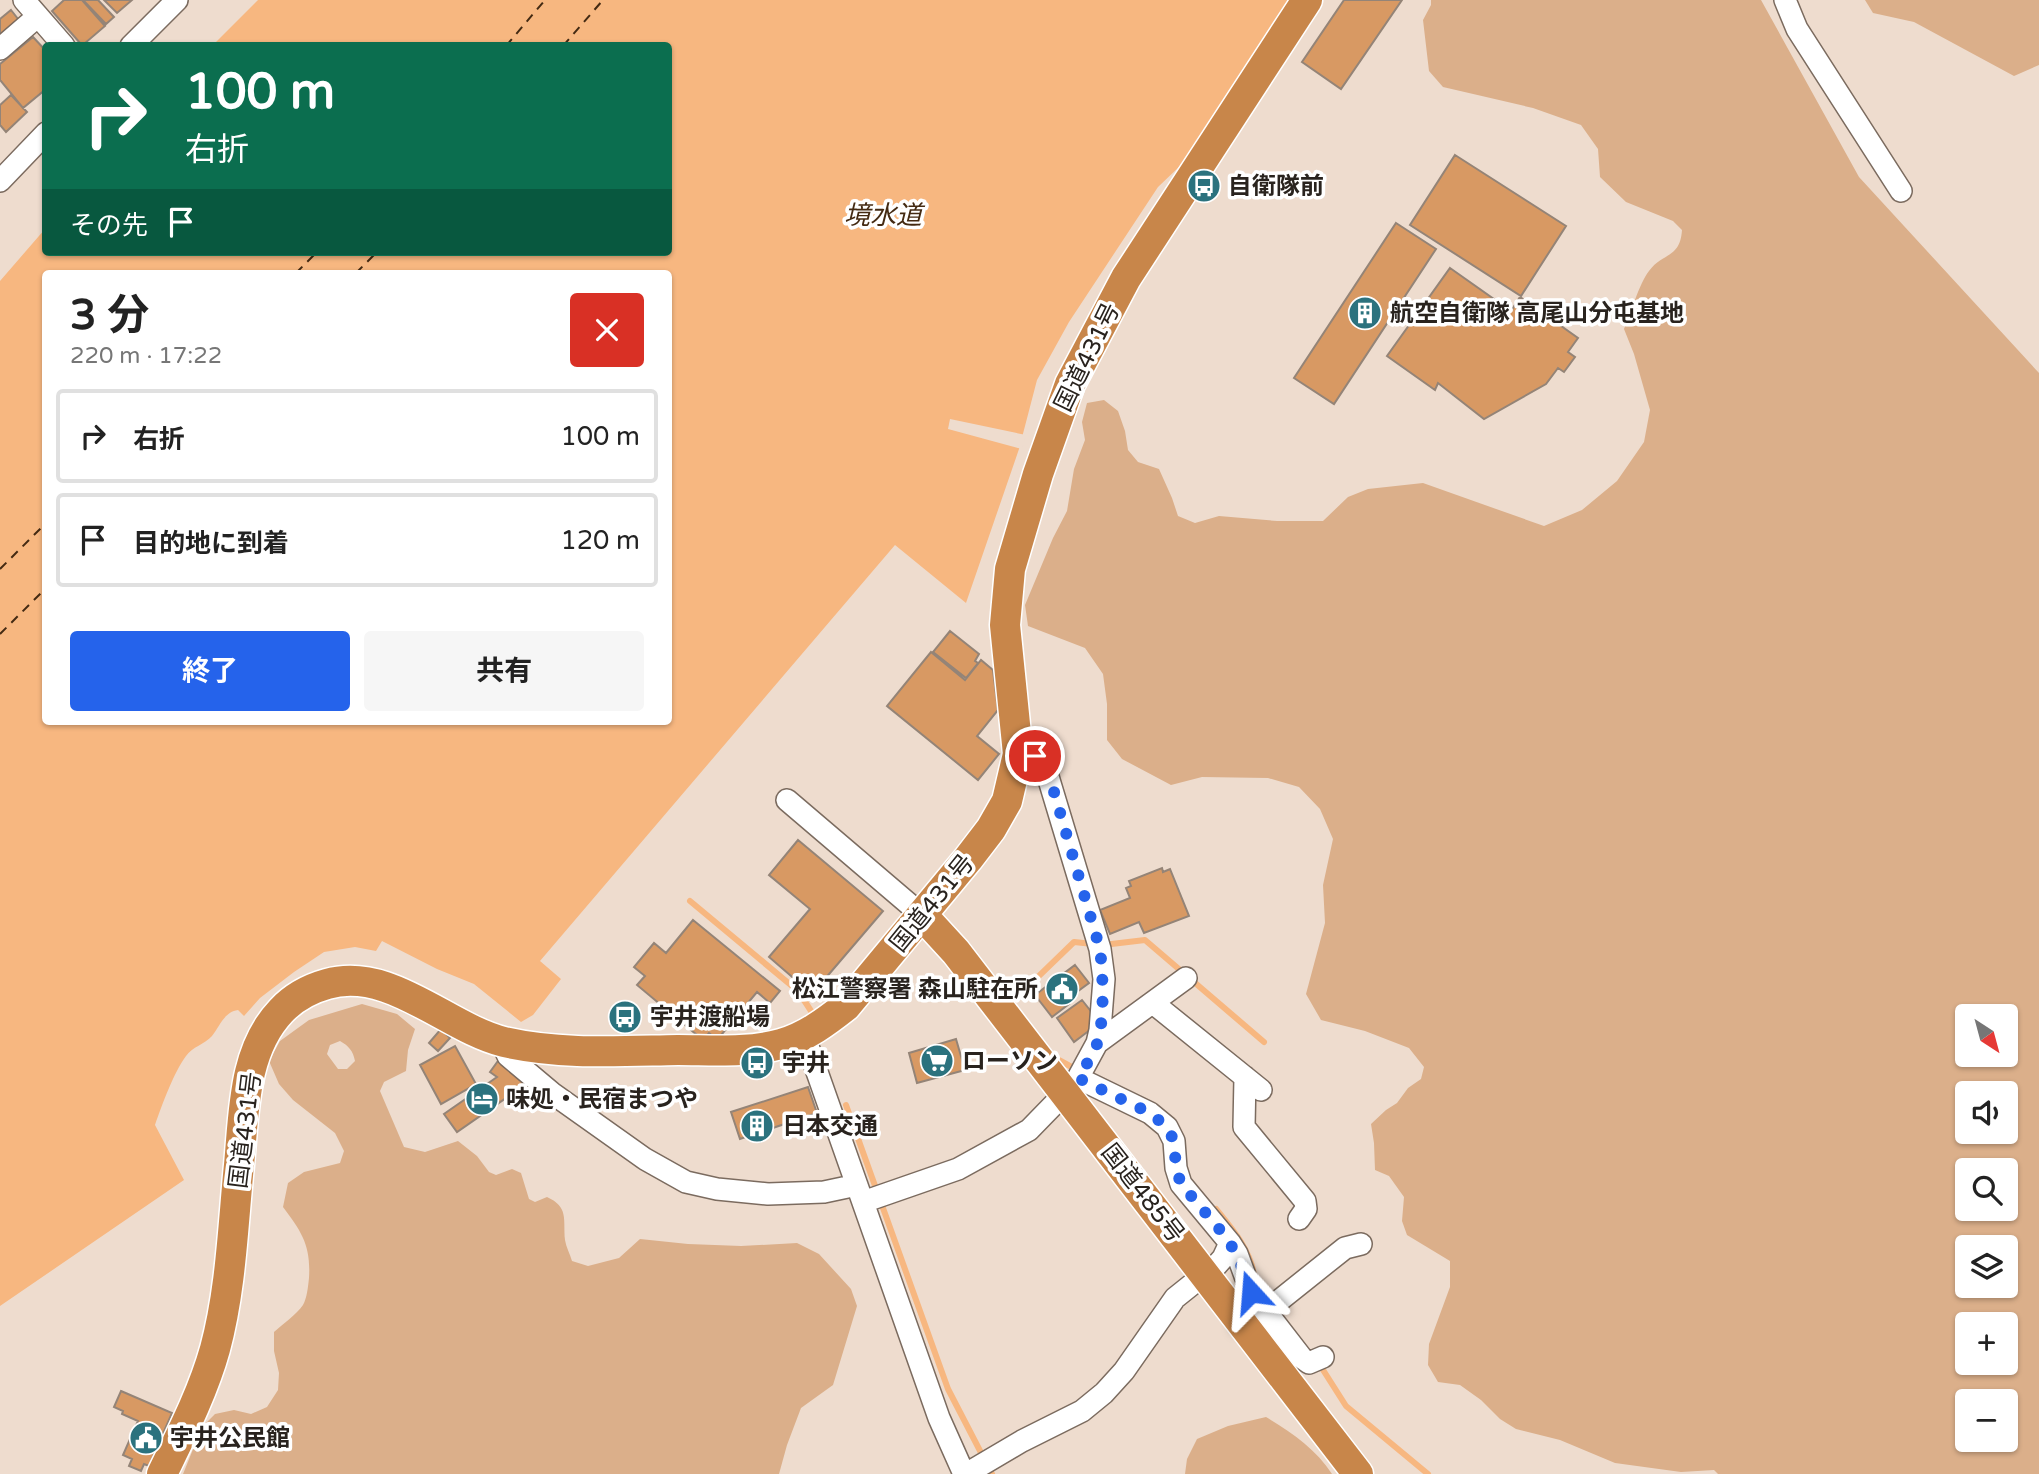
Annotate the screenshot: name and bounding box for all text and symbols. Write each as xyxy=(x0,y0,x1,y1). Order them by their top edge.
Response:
text: 100 m xyxy=(185,63,335,122)
icon: right xyxy=(70,70,161,161)
text: 右折 xyxy=(185,131,249,169)
bus stop icon: 自衛隊前 xyxy=(1185,167,1223,205)
place label: 自衛隊前 xyxy=(1228,172,1324,201)
water label: 境水道 xyxy=(844,200,926,231)
icon: arrive xyxy=(162,203,200,241)
text: その先 xyxy=(70,210,148,241)
text: 3 分 xyxy=(70,290,149,341)
button: close xyxy=(570,293,644,367)
building icon: 航空自衛隊 高尾山分屯基地 xyxy=(1346,294,1384,332)
street label: 国道431号 xyxy=(1049,298,1126,416)
place label: 航空自衛隊 高尾山分屯基地 xyxy=(1390,299,1684,328)
text: 220 m · 17:22 xyxy=(70,342,222,370)
icon: right xyxy=(74,417,112,455)
text: 100 m xyxy=(560,421,640,452)
text: 右折 xyxy=(133,424,185,455)
icon: arrive xyxy=(74,521,112,559)
text: 120 m xyxy=(560,525,640,556)
text: 目的地に到着 xyxy=(133,528,289,559)
button: 終了 xyxy=(70,631,350,711)
button: 共有 xyxy=(364,631,644,711)
pin xyxy=(1005,726,1065,786)
icon: arrive xyxy=(1016,737,1054,775)
street label: 国道431号 xyxy=(884,849,981,958)
public building icon: 松江警察署 森山駐在所 xyxy=(1043,970,1081,1008)
place label: 松江警察署 森山駐在所 xyxy=(792,975,1038,1004)
bus stop icon: 宇井渡船場 xyxy=(606,998,644,1036)
place label: 宇井渡船場 xyxy=(650,1003,770,1032)
north arrow xyxy=(1955,1004,2018,1068)
map controls xyxy=(1955,1004,2018,1452)
supermarket icon: ローソン xyxy=(918,1042,956,1080)
bus stop icon: 宇井 xyxy=(738,1044,776,1082)
place label: ローソン xyxy=(962,1047,1058,1076)
place label: 宇井 xyxy=(782,1049,830,1078)
street label: 国道431号 xyxy=(224,1070,267,1190)
hotel icon: 味処・民宿まつや xyxy=(463,1080,501,1118)
button: sound xyxy=(1955,1081,2018,1144)
place label: 味処・民宿まつや xyxy=(506,1085,698,1114)
building icon: 日本交通 xyxy=(738,1107,776,1145)
place label: 日本交通 xyxy=(782,1112,878,1141)
street label: 国道485号 xyxy=(1095,1138,1190,1248)
button: search xyxy=(1955,1158,2018,1221)
button: layers xyxy=(1955,1235,2018,1298)
position arrow xyxy=(1214,1255,1288,1329)
button: + xyxy=(1955,1312,2018,1375)
button: − xyxy=(1955,1389,2018,1452)
public building icon: 宇井公民館 xyxy=(127,1419,165,1457)
place label: 宇井公民館 xyxy=(170,1424,290,1453)

